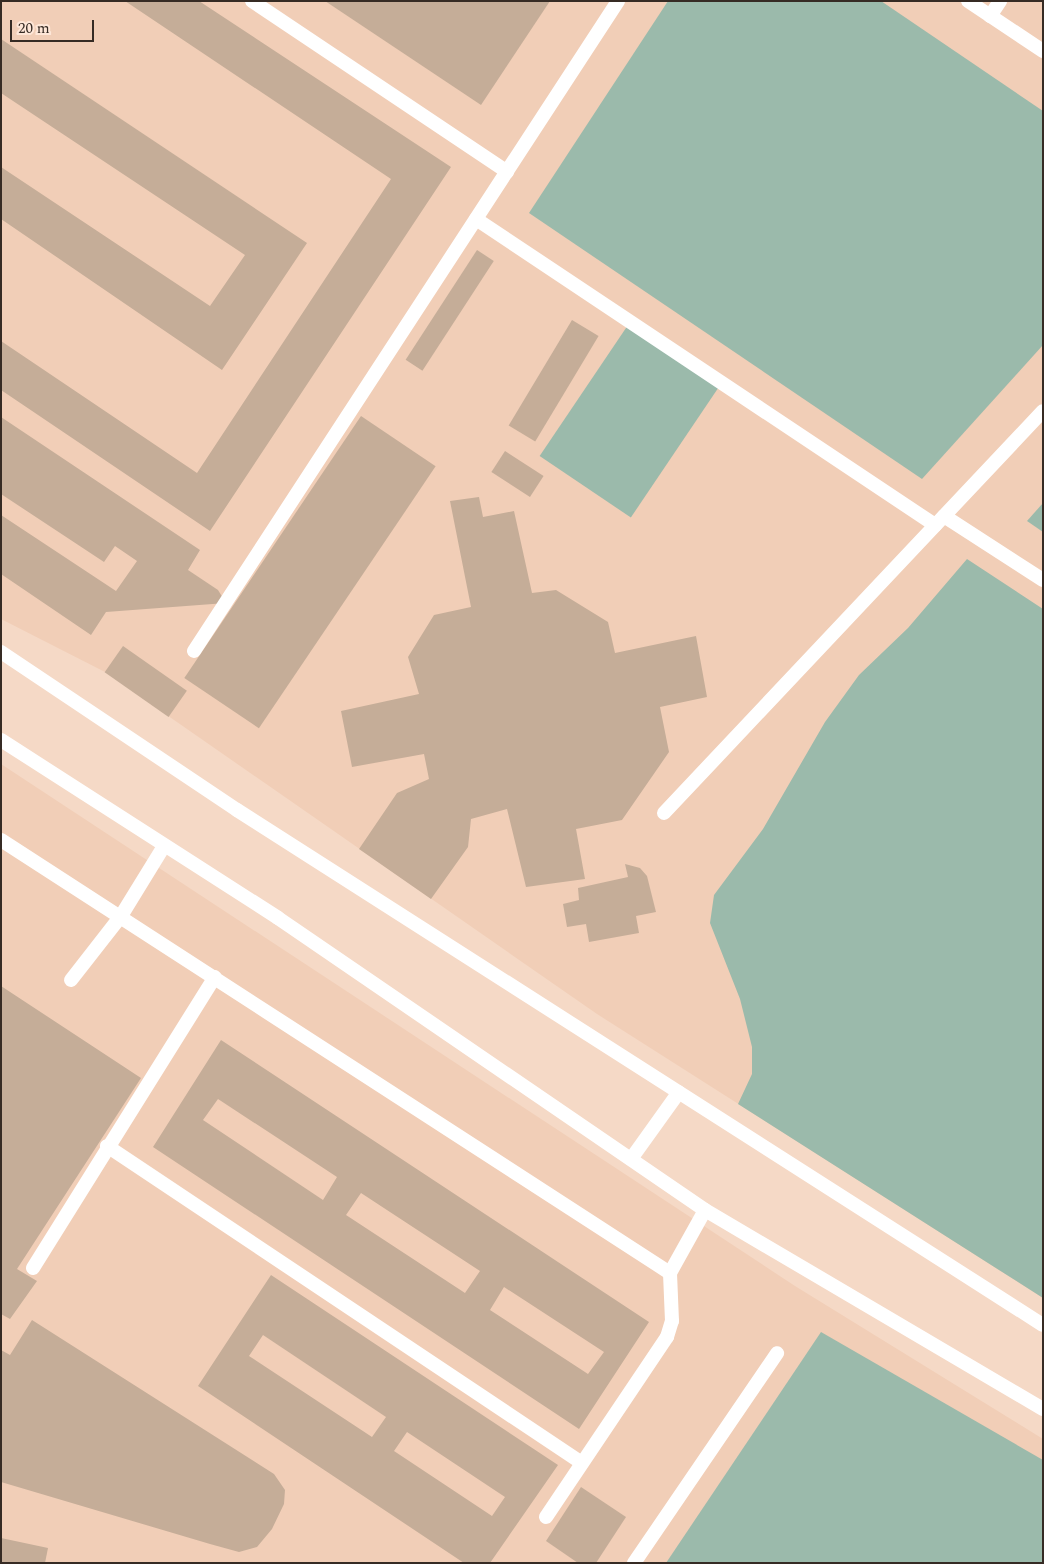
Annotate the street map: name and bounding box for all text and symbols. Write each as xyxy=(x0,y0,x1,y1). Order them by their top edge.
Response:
scale bar xyxy=(12,10,96,42)
text: 20 m xyxy=(18,17,50,40)

